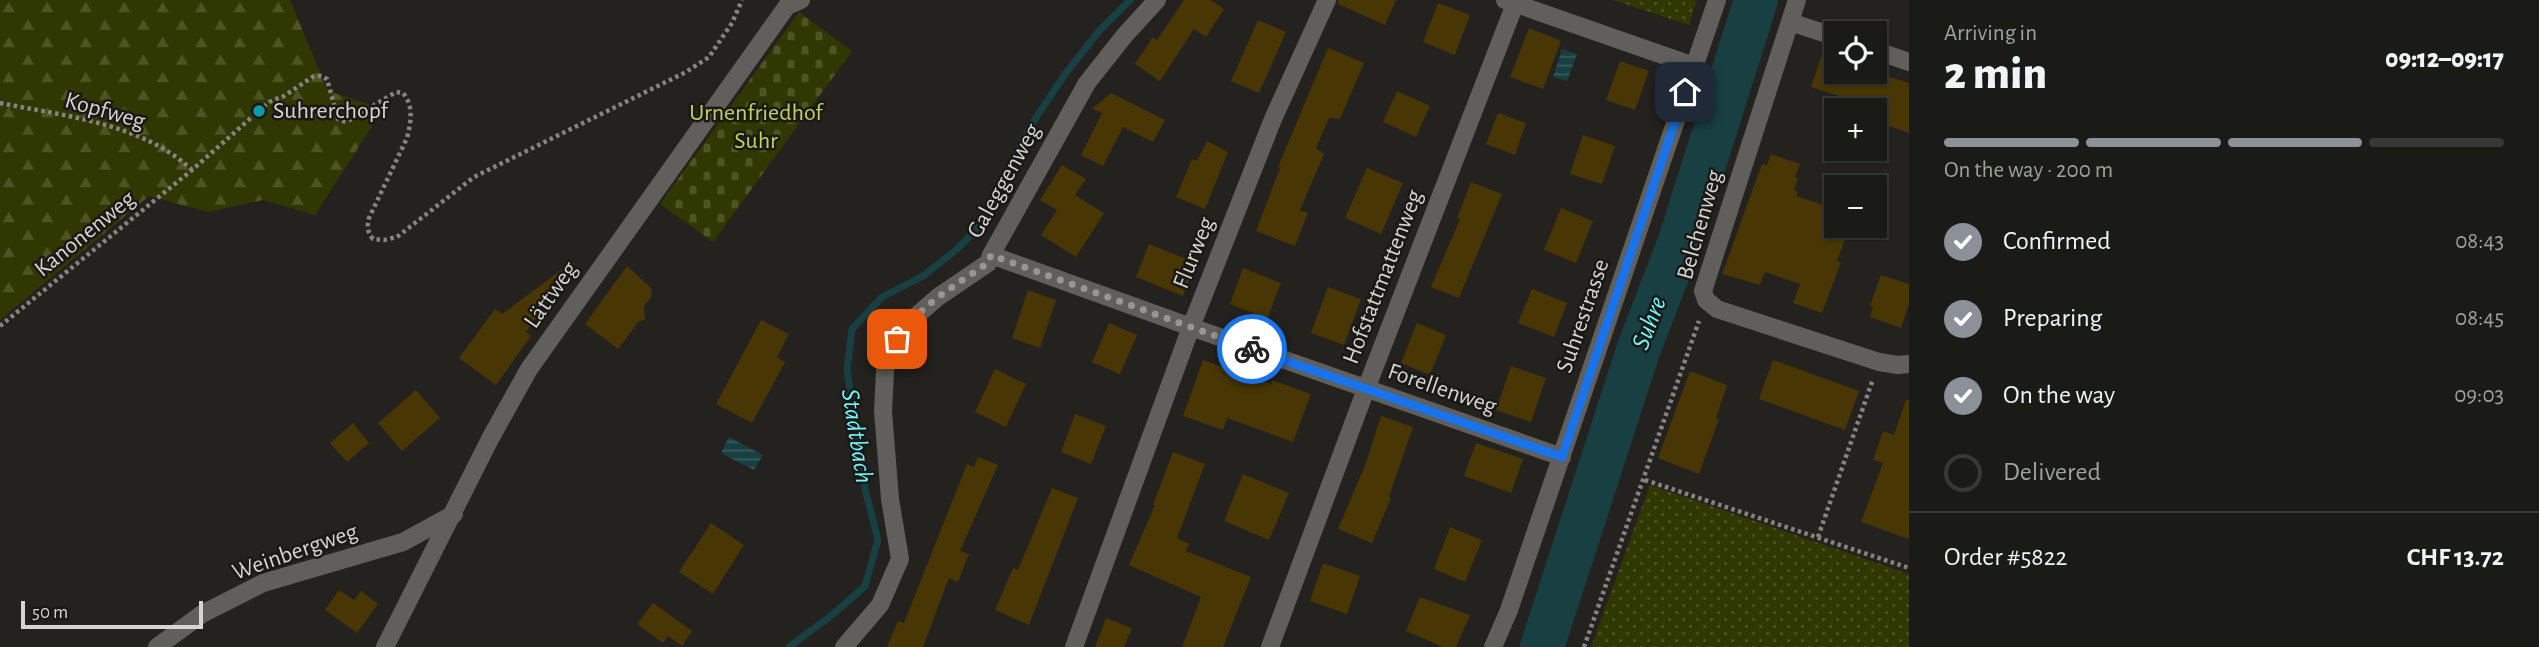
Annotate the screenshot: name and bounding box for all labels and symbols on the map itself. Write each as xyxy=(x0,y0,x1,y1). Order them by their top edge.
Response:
pin xyxy=(1655,62,1715,122)
street label: Kopfweg xyxy=(62,88,148,134)
place label: Suhrerchopf xyxy=(273,99,390,123)
park label: Urnenfriedhof Suhr xyxy=(689,101,824,153)
marker: Suhrerchopf xyxy=(251,103,267,119)
street label: Galeggenweg xyxy=(963,120,1045,242)
street label: Belchenweg xyxy=(1673,167,1727,282)
street label: Kanonenweg xyxy=(30,186,140,282)
street label: Hofstattmattenweg xyxy=(1339,186,1427,367)
street label: Flurweg xyxy=(1169,214,1219,292)
street label: Suhrestrasse xyxy=(1552,256,1614,376)
street label: Lättweg xyxy=(520,257,582,332)
water label: Suhre xyxy=(1627,293,1671,353)
pin xyxy=(867,309,927,369)
courier xyxy=(1217,314,1287,384)
street label: Forellenweg xyxy=(1385,359,1500,419)
water label: Stadtbach xyxy=(837,387,877,485)
street label: Weinbergweg xyxy=(229,519,361,585)
scale bar xyxy=(21,598,203,630)

